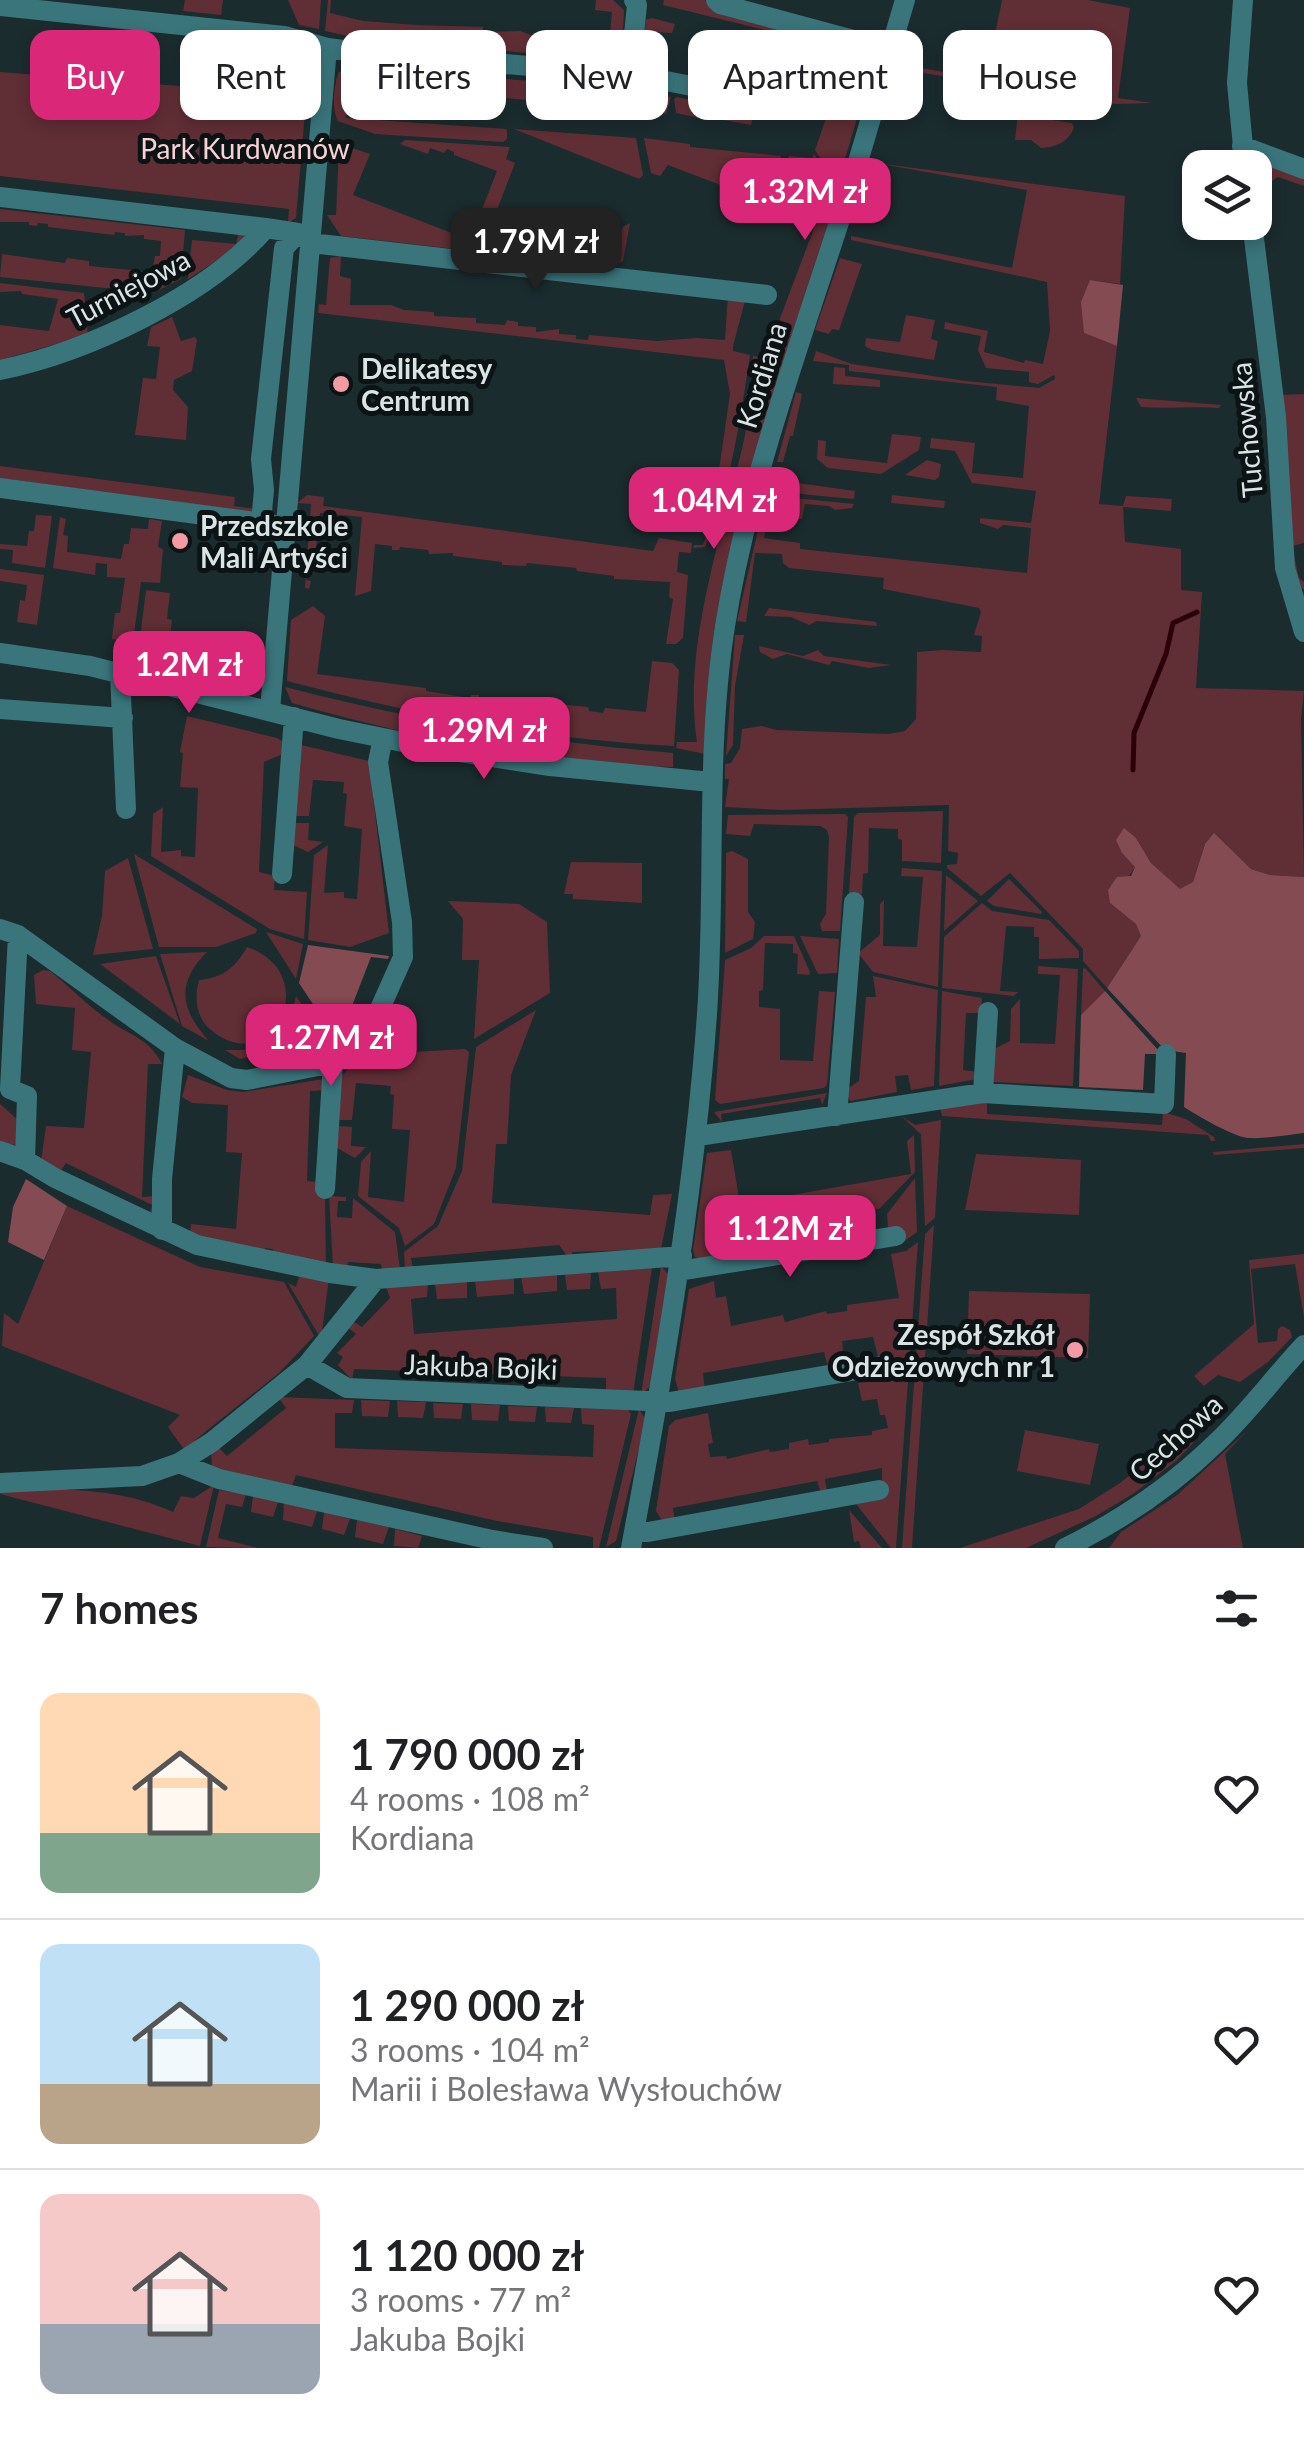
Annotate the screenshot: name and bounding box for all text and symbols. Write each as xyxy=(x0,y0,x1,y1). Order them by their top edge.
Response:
chip: Buy xyxy=(30,30,160,120)
chip: Rent xyxy=(180,30,321,120)
chip: Filters xyxy=(341,30,506,120)
chip: New xyxy=(526,30,668,120)
chip: Apartment xyxy=(688,30,923,120)
chip: House xyxy=(943,30,1112,120)
park label: Park Kurdwanów xyxy=(140,131,350,165)
map controls xyxy=(1182,150,1272,240)
button: layers xyxy=(1182,150,1272,240)
pin: 1.32M zł xyxy=(702,158,908,243)
text: 1.32M zł xyxy=(742,171,868,210)
pin: 1.79M zł xyxy=(433,208,639,293)
text: 1.79M zł xyxy=(473,221,599,260)
street label: Turniejowa xyxy=(61,241,195,335)
street label: Kordiana xyxy=(729,318,793,432)
place label: Delikatesy Centrum xyxy=(361,351,492,417)
street label: Tuchowska xyxy=(1223,361,1269,499)
marker: Delikatesy Centrum xyxy=(330,373,352,395)
pin: 1.04M zł xyxy=(611,467,817,552)
text: 1.04M zł xyxy=(651,480,777,519)
place label: Przedszkole Mali Artyści xyxy=(200,508,348,574)
marker: Przedszkole Mali Artyści xyxy=(169,530,191,552)
pin: 1.2M zł xyxy=(97,631,281,716)
text: 1.2M zł xyxy=(135,644,243,683)
pin: 1.29M zł xyxy=(381,697,587,782)
text: 1.29M zł xyxy=(421,710,547,749)
pin: 1.27M zł xyxy=(228,1004,434,1089)
text: 1.27M zł xyxy=(268,1017,394,1056)
pin: 1.12M zł xyxy=(687,1195,893,1280)
text: 1.12M zł xyxy=(727,1208,853,1247)
place label: Zespół Szkół Odzieżowych nr 1 xyxy=(832,1317,1055,1383)
marker: Zespół Szkół Odzieżowych nr 1 xyxy=(1064,1339,1086,1361)
street label: Jakuba Bojki xyxy=(404,1346,558,1386)
street label: Cechowa xyxy=(1121,1386,1229,1488)
icon: filters xyxy=(1209,1581,1264,1636)
text: 7 homes xyxy=(40,1583,198,1633)
text: 1 790 000 zł xyxy=(350,1729,584,1779)
icon: home xyxy=(120,1733,240,1853)
icon: heart xyxy=(1209,1766,1264,1821)
text: 4 rooms · 108 m² xyxy=(350,1779,590,1818)
text: Kordiana xyxy=(350,1818,474,1857)
text: 1 290 000 zł xyxy=(350,1980,584,2030)
icon: home xyxy=(120,1984,240,2104)
icon: heart xyxy=(1209,2017,1264,2072)
text: 3 rooms · 104 m² xyxy=(350,2030,590,2069)
text: Marii i Bolesława Wysłouchów xyxy=(350,2069,782,2108)
text: 1 120 000 zł xyxy=(350,2230,584,2280)
icon: home xyxy=(120,2234,240,2354)
icon: heart xyxy=(1209,2267,1264,2322)
text: 3 rooms · 77 m² xyxy=(350,2280,571,2319)
text: Jakuba Bojki xyxy=(350,2319,525,2358)

